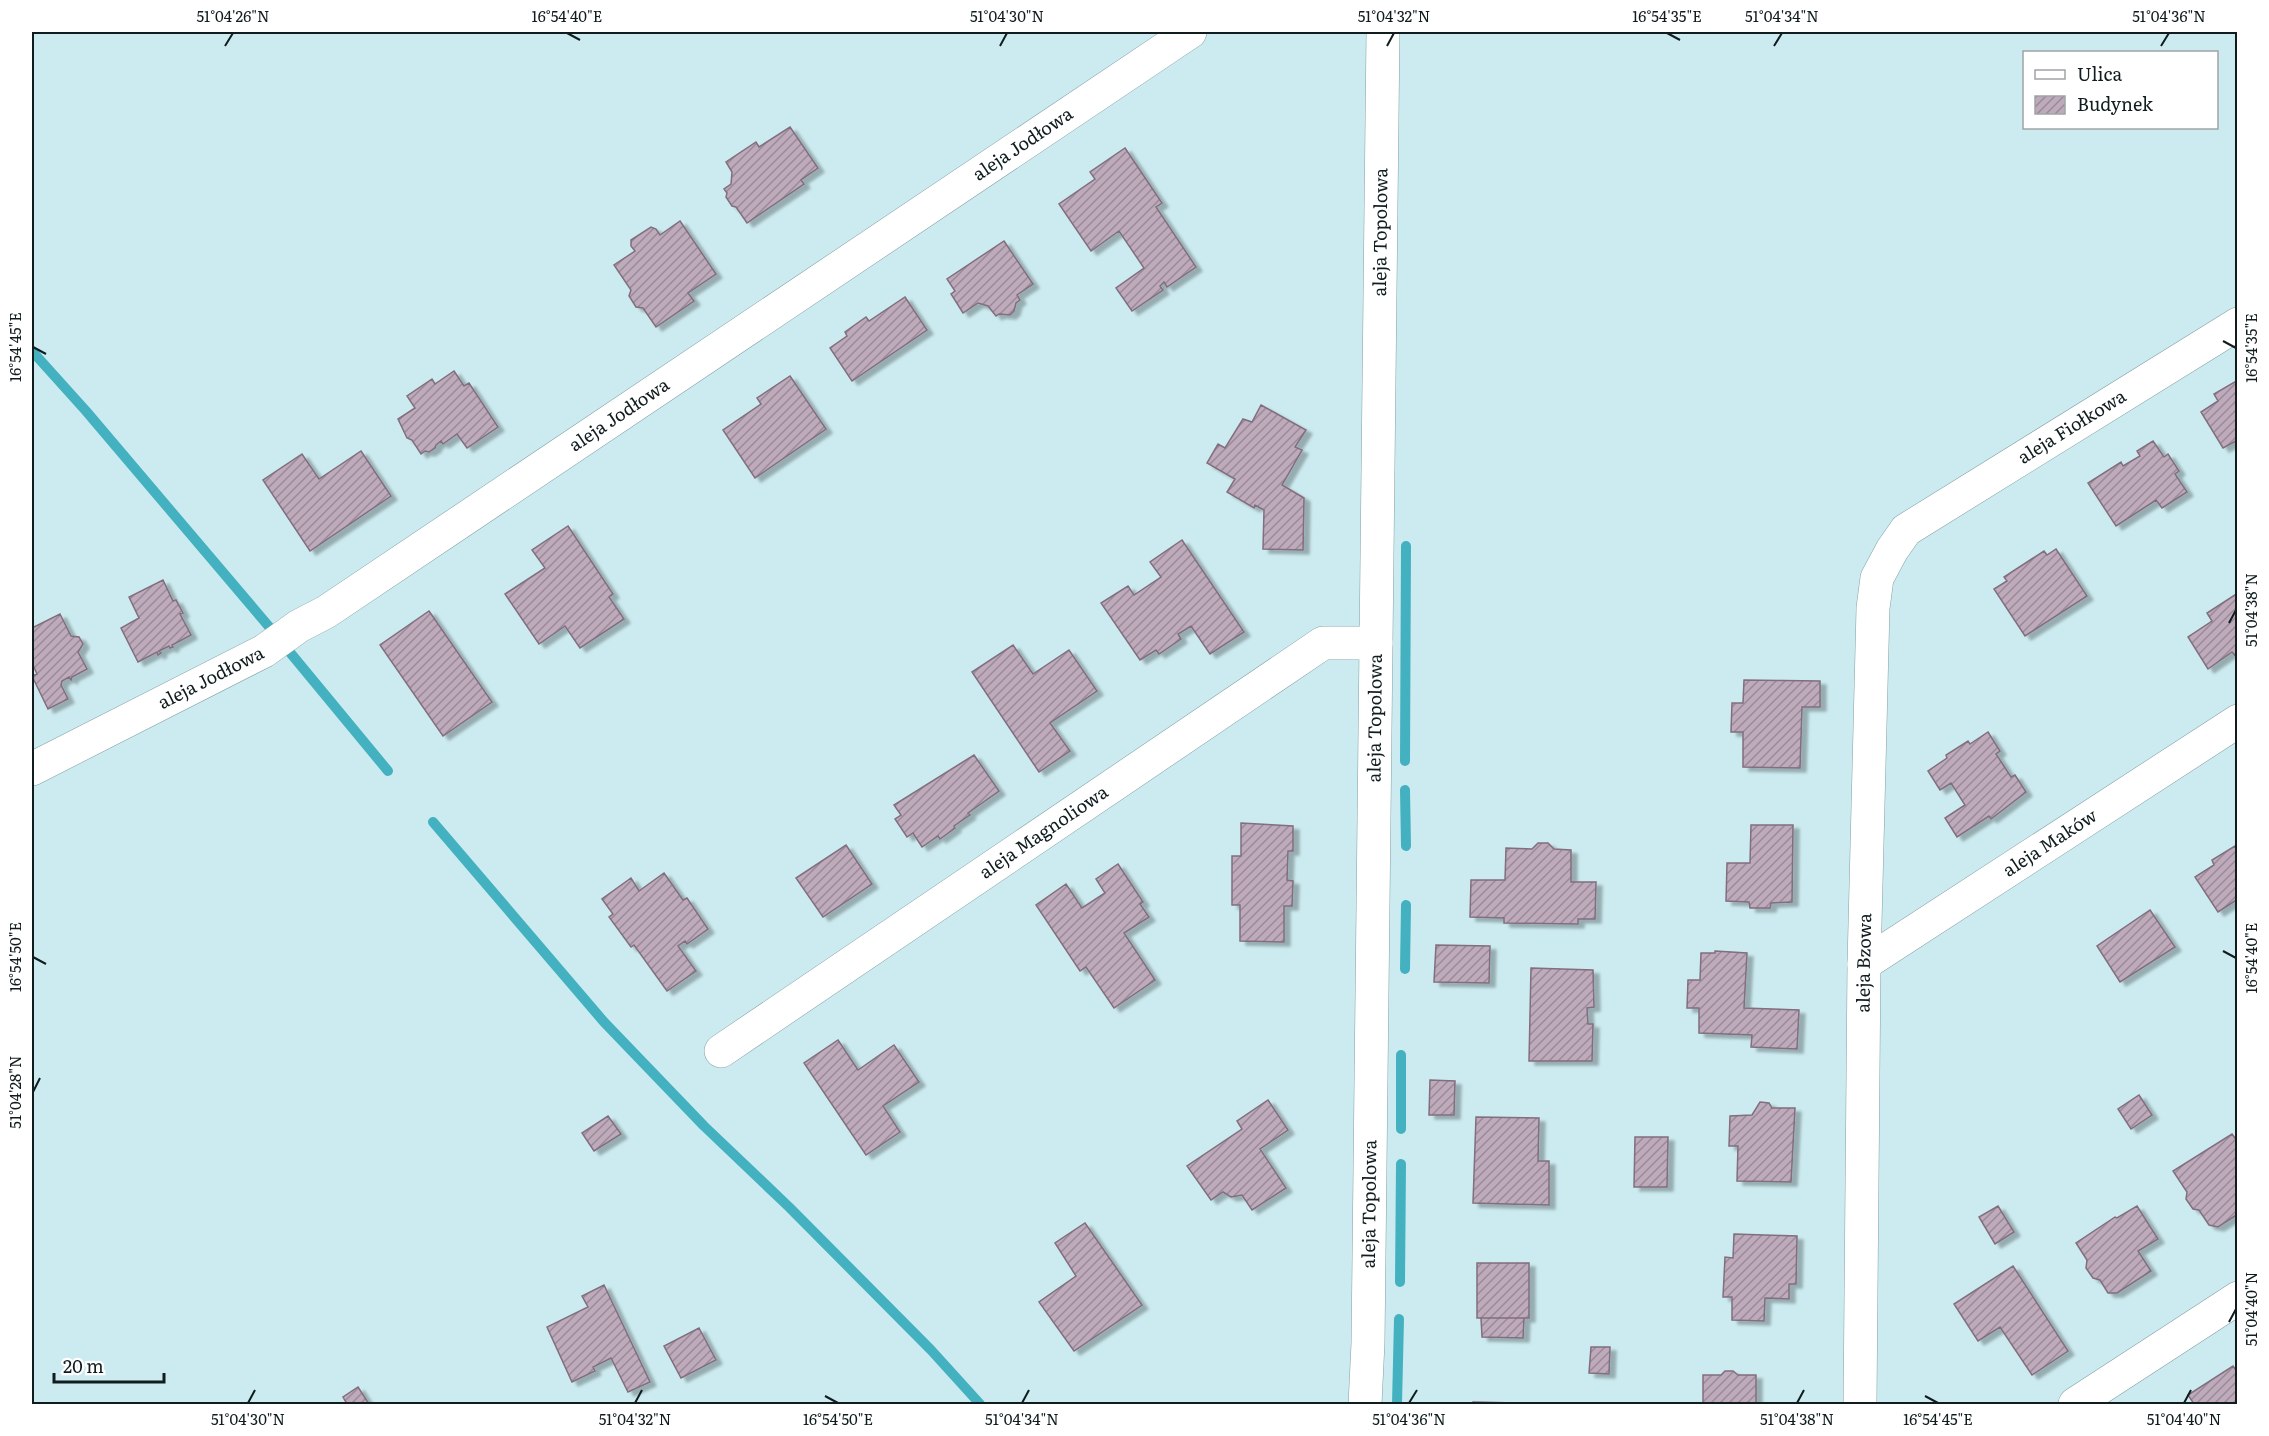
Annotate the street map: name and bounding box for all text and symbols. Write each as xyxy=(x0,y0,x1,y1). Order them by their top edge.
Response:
text: 51°04'26"N xyxy=(196,4,270,27)
text: 16°54'40"E xyxy=(532,4,602,27)
text: 51°04'30"N xyxy=(970,4,1044,27)
text: 51°04'32"N xyxy=(1358,4,1430,27)
text: 16°54'35"E xyxy=(1632,4,1702,27)
text: 51°04'34"N xyxy=(1745,4,1819,27)
text: 51°04'36"N xyxy=(2132,4,2206,27)
legend xyxy=(2023,51,2218,129)
text: Ulica xyxy=(2077,60,2123,87)
text: Budynek xyxy=(2077,90,2154,117)
street label: aleja Jodłowa xyxy=(966,99,1078,186)
street label: aleja Topolowa xyxy=(1365,167,1393,297)
text: 16°54'45"E xyxy=(3,312,26,382)
text: 16°54'35"E xyxy=(2239,313,2262,383)
street label: aleja Jodłowa xyxy=(563,370,674,457)
street label: aleja Fiołkowa xyxy=(2012,382,2131,470)
text: 51°04'38"N xyxy=(2239,573,2262,647)
street label: aleja Jodłowa xyxy=(153,638,268,715)
street label: aleja Topolowa xyxy=(1359,653,1388,783)
street label: aleja Magnoliowa xyxy=(973,777,1113,884)
street label: aleja Maków xyxy=(1997,801,2102,882)
street label: aleja Bzowa xyxy=(1849,913,1877,1013)
text: 16°54'50"E xyxy=(3,922,26,992)
text: 16°54'40"E xyxy=(2239,923,2262,993)
text: 51°04'28"N xyxy=(3,1055,26,1129)
street label: aleja Topolowa xyxy=(1354,1139,1382,1268)
text: 51°04'40"N xyxy=(2239,1272,2262,1346)
scale bar xyxy=(54,1346,164,1384)
text: 20 m xyxy=(63,1352,104,1379)
text: 51°04'30"N xyxy=(211,1407,285,1430)
text: 51°04'32"N xyxy=(599,1407,671,1430)
text: 16°54'50"E xyxy=(803,1407,873,1430)
text: 51°04'34"N xyxy=(985,1407,1059,1430)
text: 51°04'36"N xyxy=(1372,1407,1446,1430)
text: 51°04'38"N xyxy=(1760,1407,1834,1430)
text: 16°54'45"E xyxy=(1903,1407,1973,1430)
text: 51°04'40"N xyxy=(2147,1407,2221,1430)

